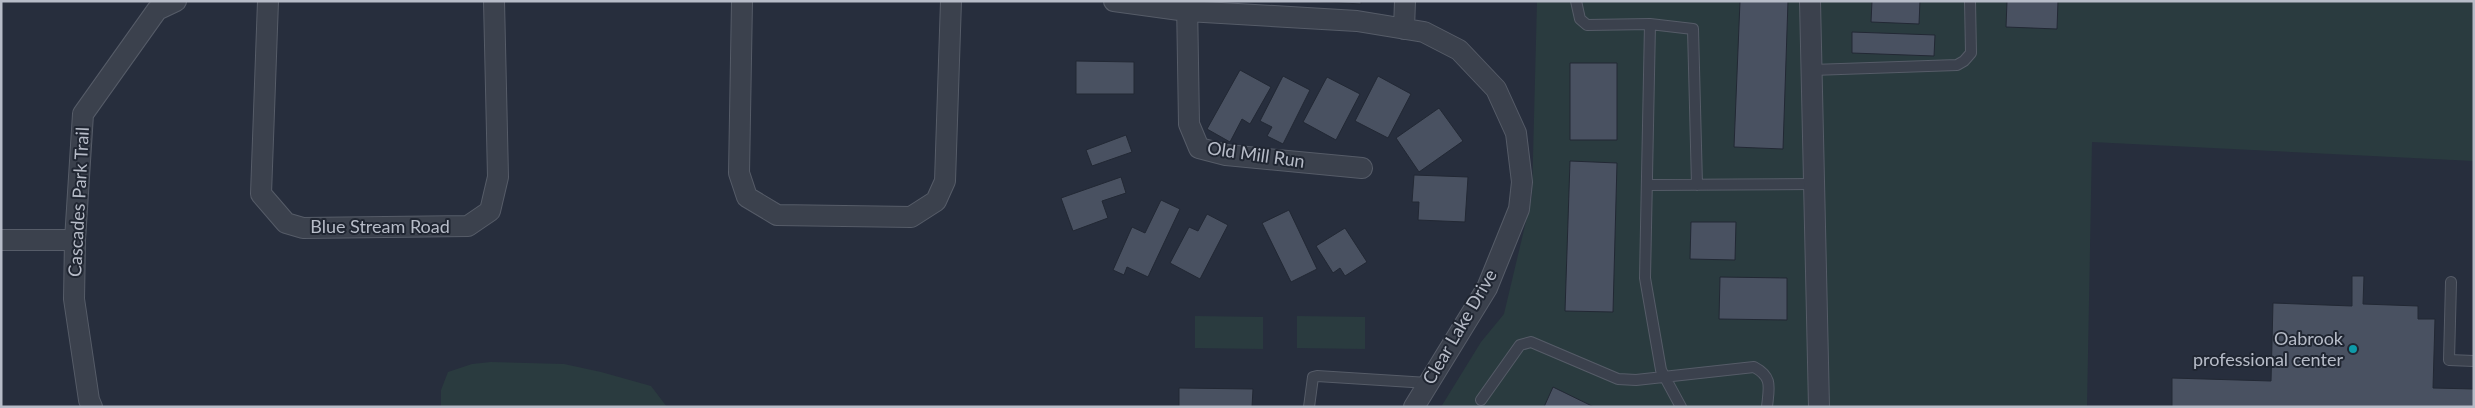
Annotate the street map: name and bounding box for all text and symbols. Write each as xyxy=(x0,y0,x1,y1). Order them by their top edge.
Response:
street label: Cascades Park Trail xyxy=(63,126,93,277)
street label: Old Mill Run xyxy=(1206,136,1306,172)
street label: Blue Stream Road xyxy=(310,215,450,237)
street label: Clear Lake Drive xyxy=(1417,265,1501,388)
place label: Oabrook professional center xyxy=(2193,327,2344,370)
marker: Oabrook professional center xyxy=(2347,343,2359,355)

